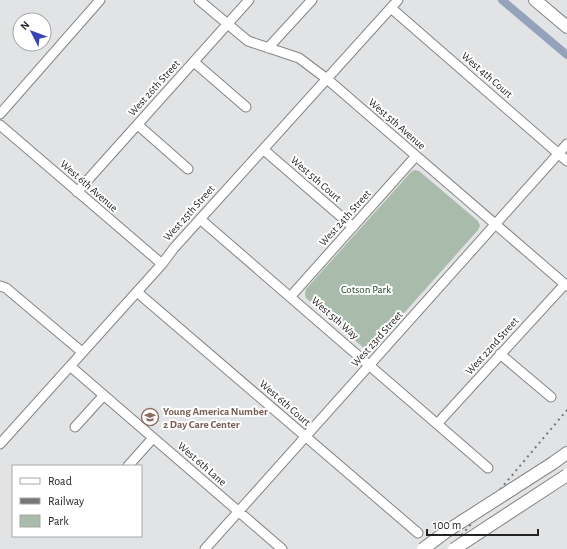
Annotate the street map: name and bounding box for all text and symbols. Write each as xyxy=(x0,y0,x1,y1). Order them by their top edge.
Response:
north arrow xyxy=(12,12,52,52)
text: N xyxy=(18,19,32,32)
street label: West 4th Court xyxy=(459,50,515,100)
street label: West 26th Street xyxy=(126,58,182,118)
street label: West 5th Avenue xyxy=(366,96,428,152)
street label: West 5th Court xyxy=(289,154,344,204)
street label: West 6th Avenue xyxy=(58,158,120,214)
street label: West 25th Street xyxy=(161,183,217,243)
street label: West 24th Street xyxy=(317,188,373,248)
park label: Cotson Park xyxy=(341,284,391,295)
street label: West 5th Way xyxy=(309,295,361,341)
street label: West 23rd Street xyxy=(349,309,405,369)
street label: West 22nd Street xyxy=(464,315,521,377)
street label: West 6th Court xyxy=(257,378,313,428)
place label: Young America Number 2 Day Care Center xyxy=(163,406,268,430)
school or university icon: Young America Number 2 Day Care Center xyxy=(140,407,160,427)
street label: West 6th Lane xyxy=(176,440,228,488)
legend xyxy=(12,465,142,537)
text: Road xyxy=(48,475,72,487)
text: Railway xyxy=(48,495,84,508)
scale bar xyxy=(427,511,538,537)
text: Park xyxy=(48,515,69,527)
text: 100 m xyxy=(433,519,461,531)

